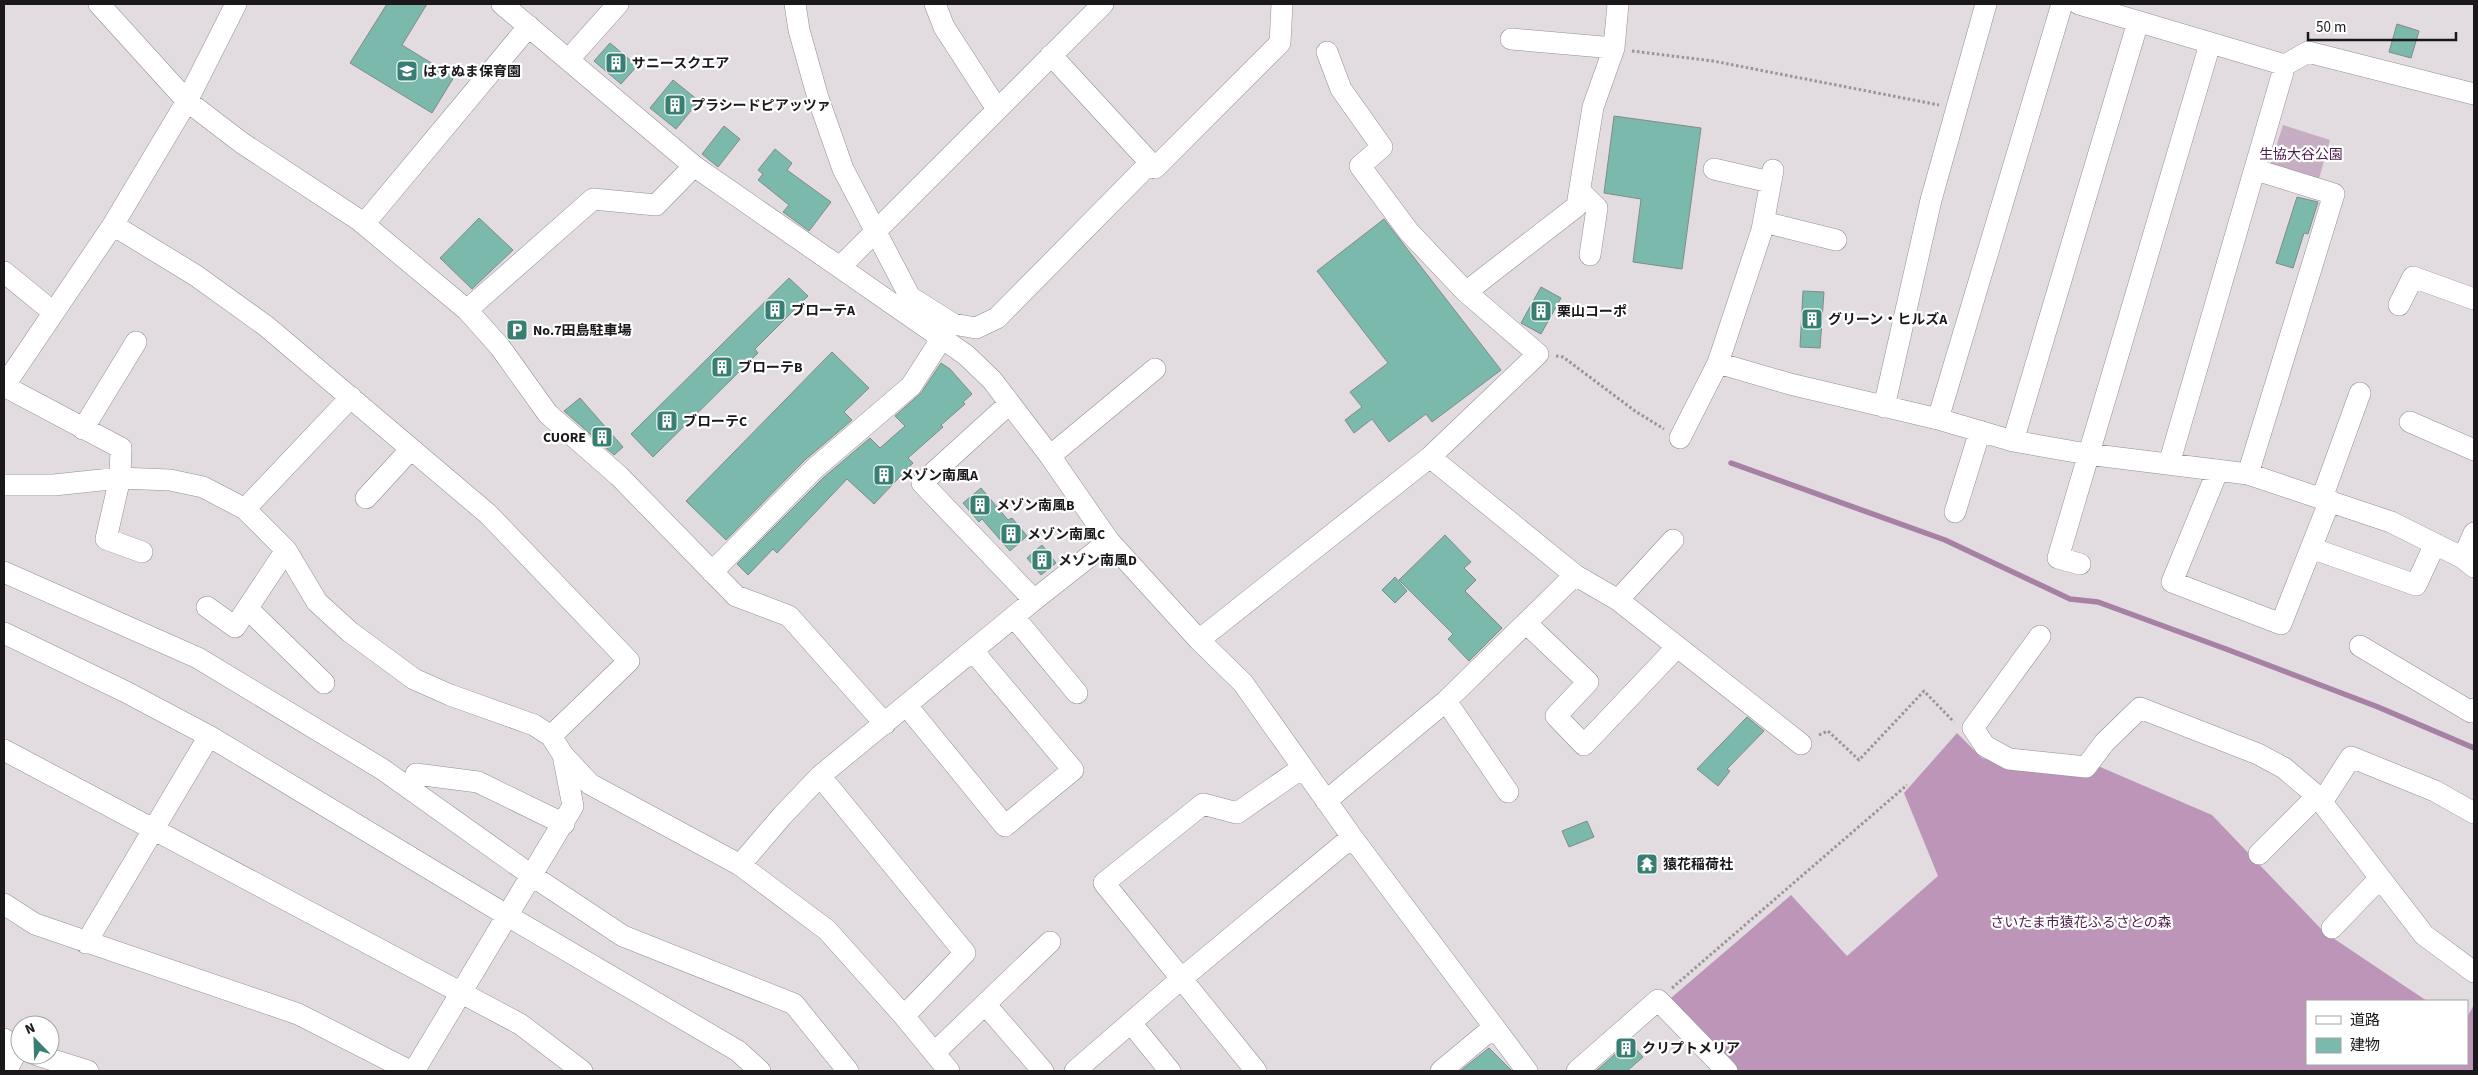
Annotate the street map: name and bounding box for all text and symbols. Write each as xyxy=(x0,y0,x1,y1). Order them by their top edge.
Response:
scale bar xyxy=(2308,10,2456,42)
text: 50 m xyxy=(2316,17,2346,38)
building icon: サニースクエア xyxy=(604,51,628,75)
place label: サニースクエア xyxy=(632,54,729,74)
school or university icon: はすぬま保育園 xyxy=(395,59,419,83)
place label: はすぬま保育園 xyxy=(423,62,521,82)
building icon: プラシードピアッツァ xyxy=(663,93,687,117)
place label: プラシードピアッツァ xyxy=(691,96,831,116)
park label: 生協大谷公園 xyxy=(2259,145,2343,165)
building icon: ブローテA xyxy=(763,298,787,322)
building icon: 栗山コーポ xyxy=(1529,299,1553,323)
place label: ブローテA xyxy=(791,301,856,321)
place label: 栗山コーポ xyxy=(1557,302,1627,322)
building icon: グリーン・ヒルズA xyxy=(1800,307,1824,331)
place label: グリーン・ヒルズA xyxy=(1828,310,1948,330)
parking icon: No.7田島駐車場 xyxy=(505,318,529,342)
place label: No.7田島駐車場 xyxy=(533,321,632,341)
building icon: ブローテB xyxy=(710,355,734,379)
place label: ブローテB xyxy=(738,358,803,378)
building icon: ブローテC xyxy=(655,409,679,433)
place label: ブローテC xyxy=(683,412,747,432)
building icon: CUORE xyxy=(590,425,614,449)
place label: CUORE xyxy=(543,428,586,448)
building icon: メゾン南風A xyxy=(872,463,896,487)
place label: メゾン南風A xyxy=(900,466,979,486)
building icon: メゾン南風B xyxy=(968,493,992,517)
place label: メゾン南風B xyxy=(996,496,1075,516)
building icon: メゾン南風C xyxy=(999,522,1023,546)
place label: メゾン南風C xyxy=(1027,525,1105,545)
building icon: メゾン南風D xyxy=(1030,548,1054,572)
place label: メゾン南風D xyxy=(1058,551,1137,571)
temple icon: 猿花稲荷社 xyxy=(1635,852,1659,876)
place label: 猿花稲荷社 xyxy=(1663,855,1733,875)
park label: さいたま市猿花ふるさとの森 xyxy=(1990,913,2172,933)
legend xyxy=(2306,1000,2468,1065)
text: 道路 xyxy=(2350,1010,2380,1031)
north arrow xyxy=(10,1015,60,1065)
text: N xyxy=(22,1018,39,1040)
text: 建物 xyxy=(2350,1035,2380,1056)
building icon: クリプトメリア xyxy=(1614,1036,1638,1060)
place label: クリプトメリア xyxy=(1642,1039,1740,1059)

